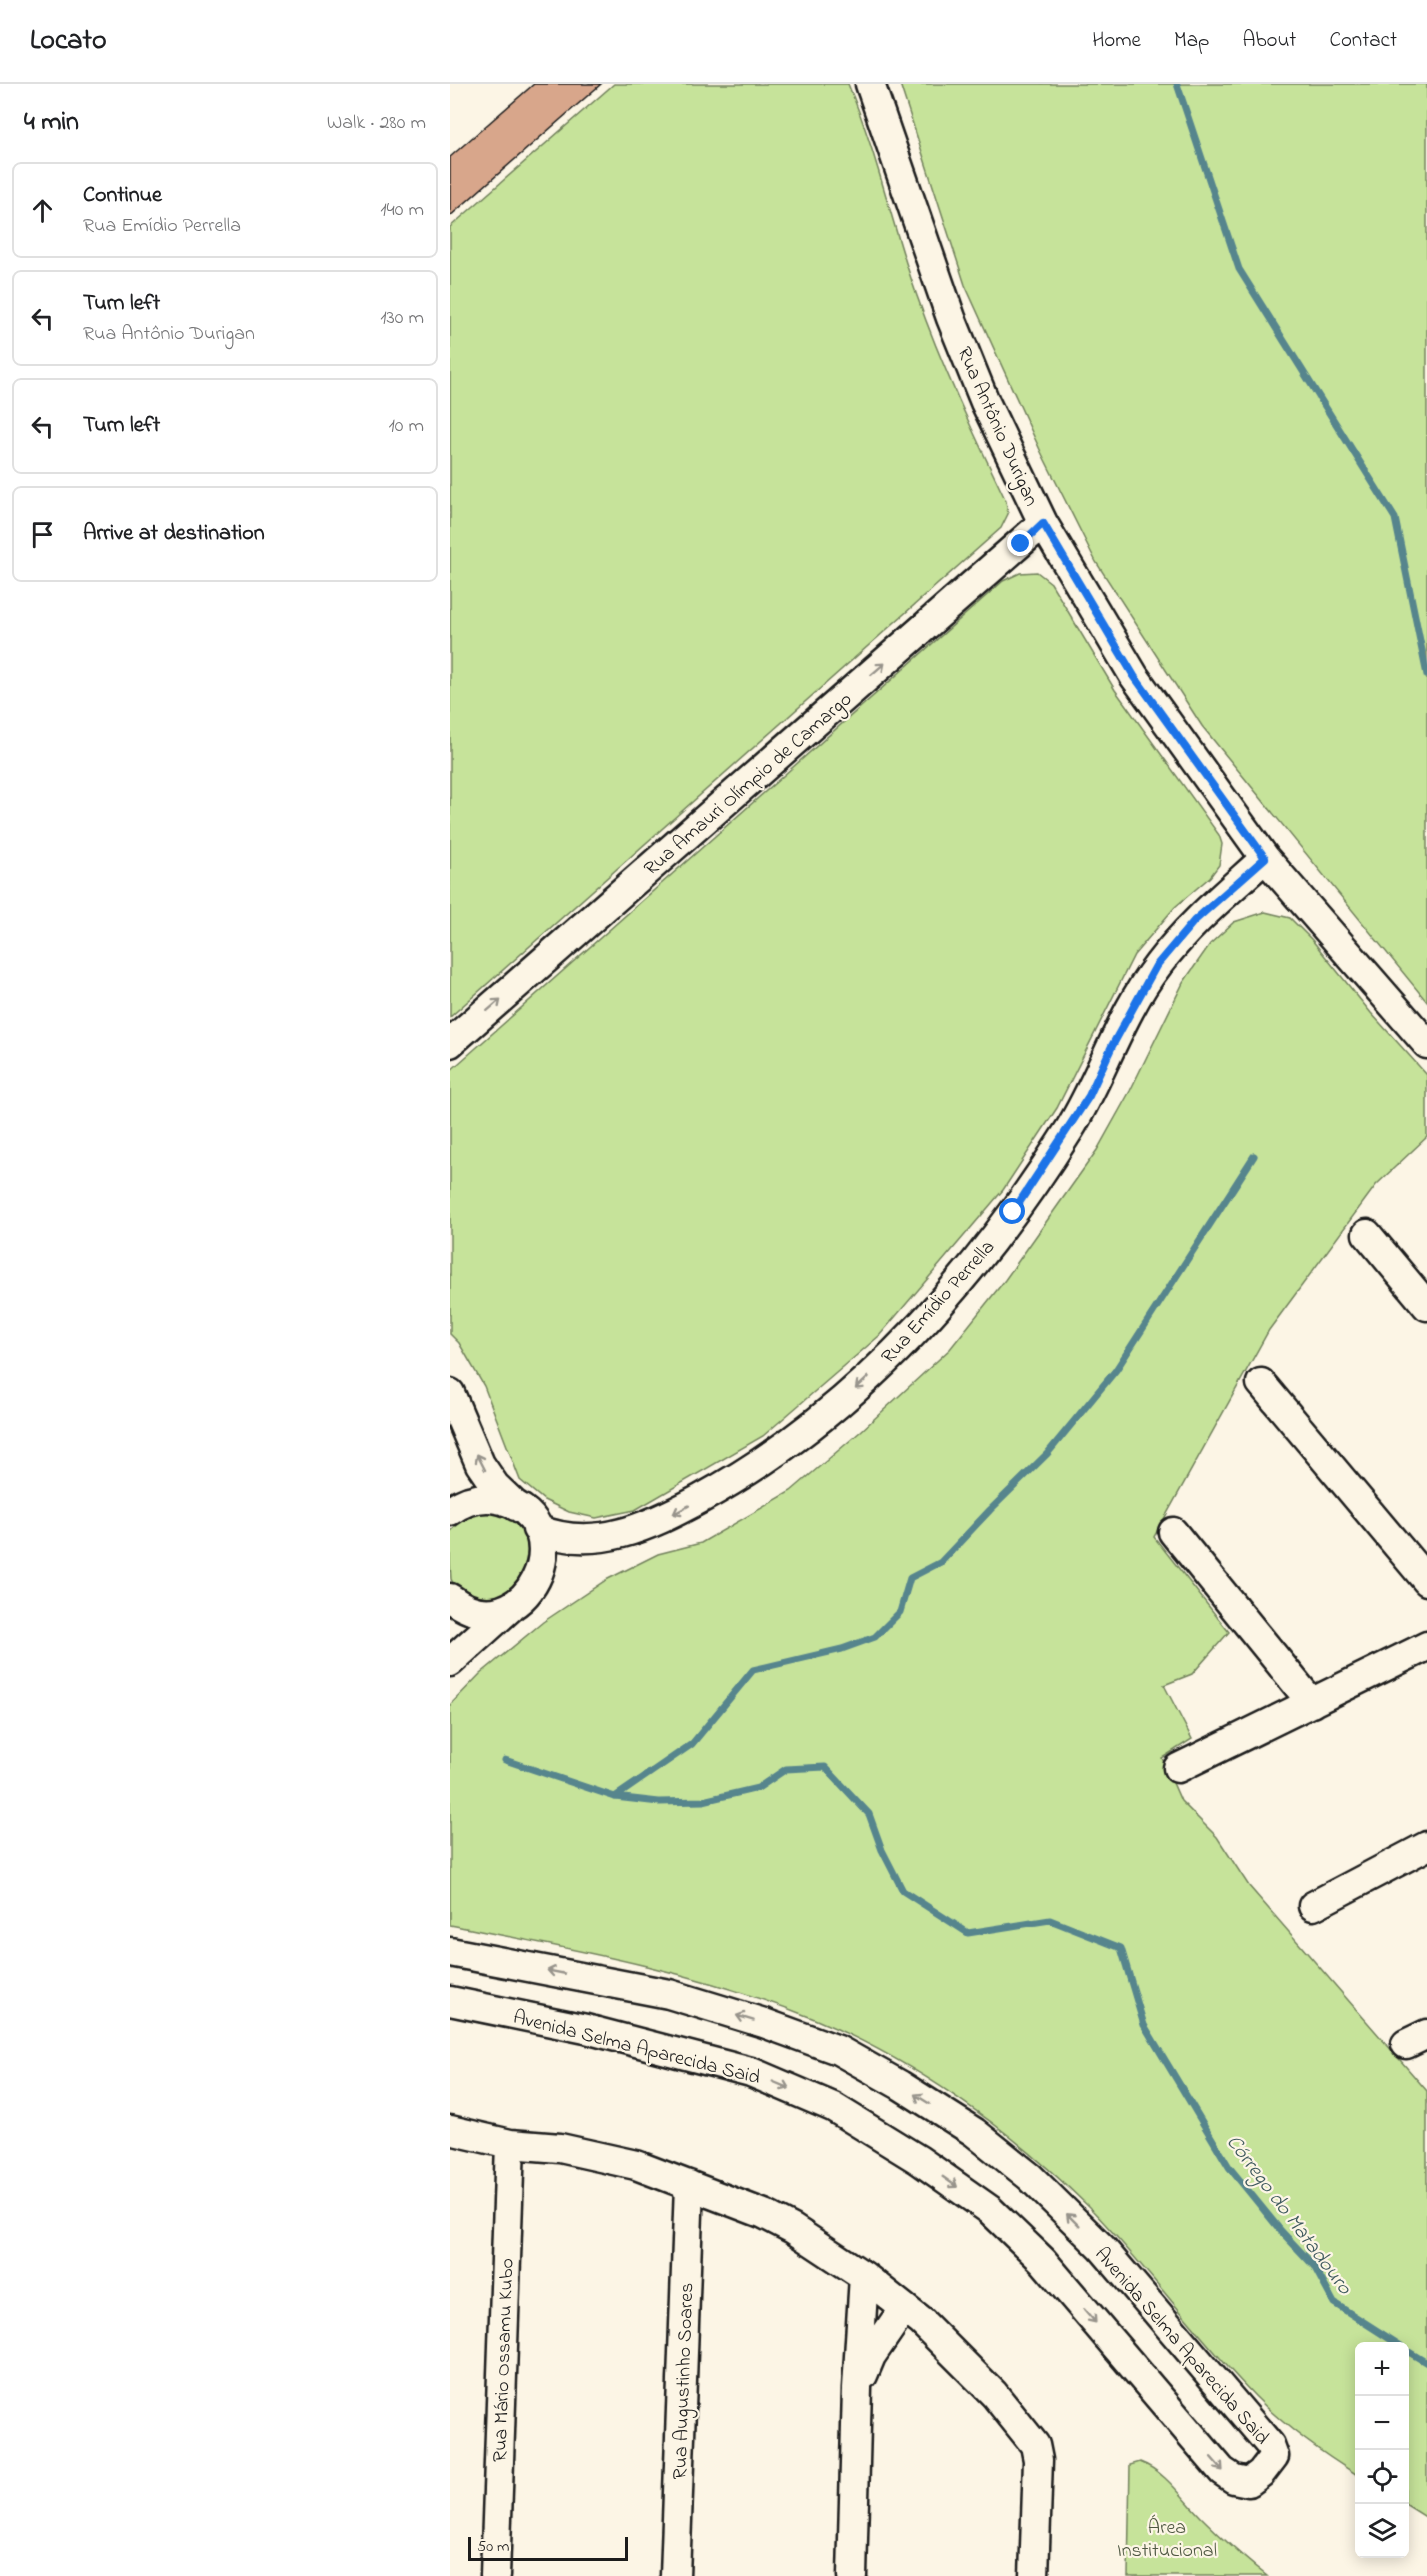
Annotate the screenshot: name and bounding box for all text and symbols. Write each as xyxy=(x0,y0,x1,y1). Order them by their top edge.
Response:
text: Locato xyxy=(30,21,106,62)
text: Home xyxy=(1092,26,1141,56)
text: Map xyxy=(1174,26,1209,56)
text: About xyxy=(1242,26,1296,56)
text: Contact xyxy=(1329,26,1397,56)
text: 4 min xyxy=(24,104,79,142)
text: Walk · 280 m xyxy=(327,109,426,138)
text: Continue xyxy=(83,180,162,212)
icon: ahead xyxy=(26,194,59,227)
text: 140 m xyxy=(380,196,424,225)
text: Rua Emídio Perrella xyxy=(83,212,241,241)
text: Turn left xyxy=(83,288,160,320)
icon: left xyxy=(26,302,59,335)
text: 130 m xyxy=(380,304,424,333)
text: Rua Antônio Durigan xyxy=(83,320,255,349)
street label: Rua Antônio Durigan xyxy=(948,343,1045,512)
icon: left xyxy=(26,410,59,443)
text: Turn left xyxy=(83,410,160,442)
text: 10 m xyxy=(388,412,424,441)
icon: arrive xyxy=(26,518,59,551)
text: Arrive at destination xyxy=(83,518,265,550)
route end xyxy=(1007,530,1033,556)
one-way arrow xyxy=(870,662,885,676)
street label: Rua Amauri Olímpio de Camargo xyxy=(638,686,860,884)
one-way arrow xyxy=(486,998,502,1011)
route start xyxy=(999,1198,1025,1224)
street label: Rua Emídio Perrella xyxy=(875,1234,1002,1371)
one-way arrow xyxy=(854,1376,869,1390)
one-way arrow xyxy=(474,1453,486,1471)
one-way arrow xyxy=(673,1504,690,1516)
one-way arrow xyxy=(546,1966,566,1977)
street label: Avenida Selma Aparecida Said xyxy=(510,2004,763,2093)
one-way arrow xyxy=(736,2011,755,2022)
one-way arrow xyxy=(771,2080,790,2091)
one-way arrow xyxy=(913,2092,930,2105)
water label: Córrego do Matadouro xyxy=(1218,2129,1359,2303)
one-way arrow xyxy=(941,2176,957,2188)
one-way arrow xyxy=(1066,2213,1081,2228)
street label: Avenida Selma Aparecida Said xyxy=(1087,2241,1275,2452)
street label: Rua Mário Ossamu Kubo xyxy=(486,2258,523,2463)
street label: Rua Augustinho Soares xyxy=(667,2282,703,2480)
one-way arrow xyxy=(1083,2308,1097,2323)
map controls xyxy=(1355,2342,1409,2558)
button: + xyxy=(1355,2342,1409,2396)
button: − xyxy=(1355,2396,1409,2450)
button: locate xyxy=(1355,2450,1409,2504)
one-way arrow xyxy=(1210,2456,1224,2471)
button: layers xyxy=(1355,2504,1409,2558)
park label: Área Institucional xyxy=(1117,2514,1217,2566)
scale bar xyxy=(468,2534,628,2562)
text: 50 m xyxy=(477,2535,509,2559)

